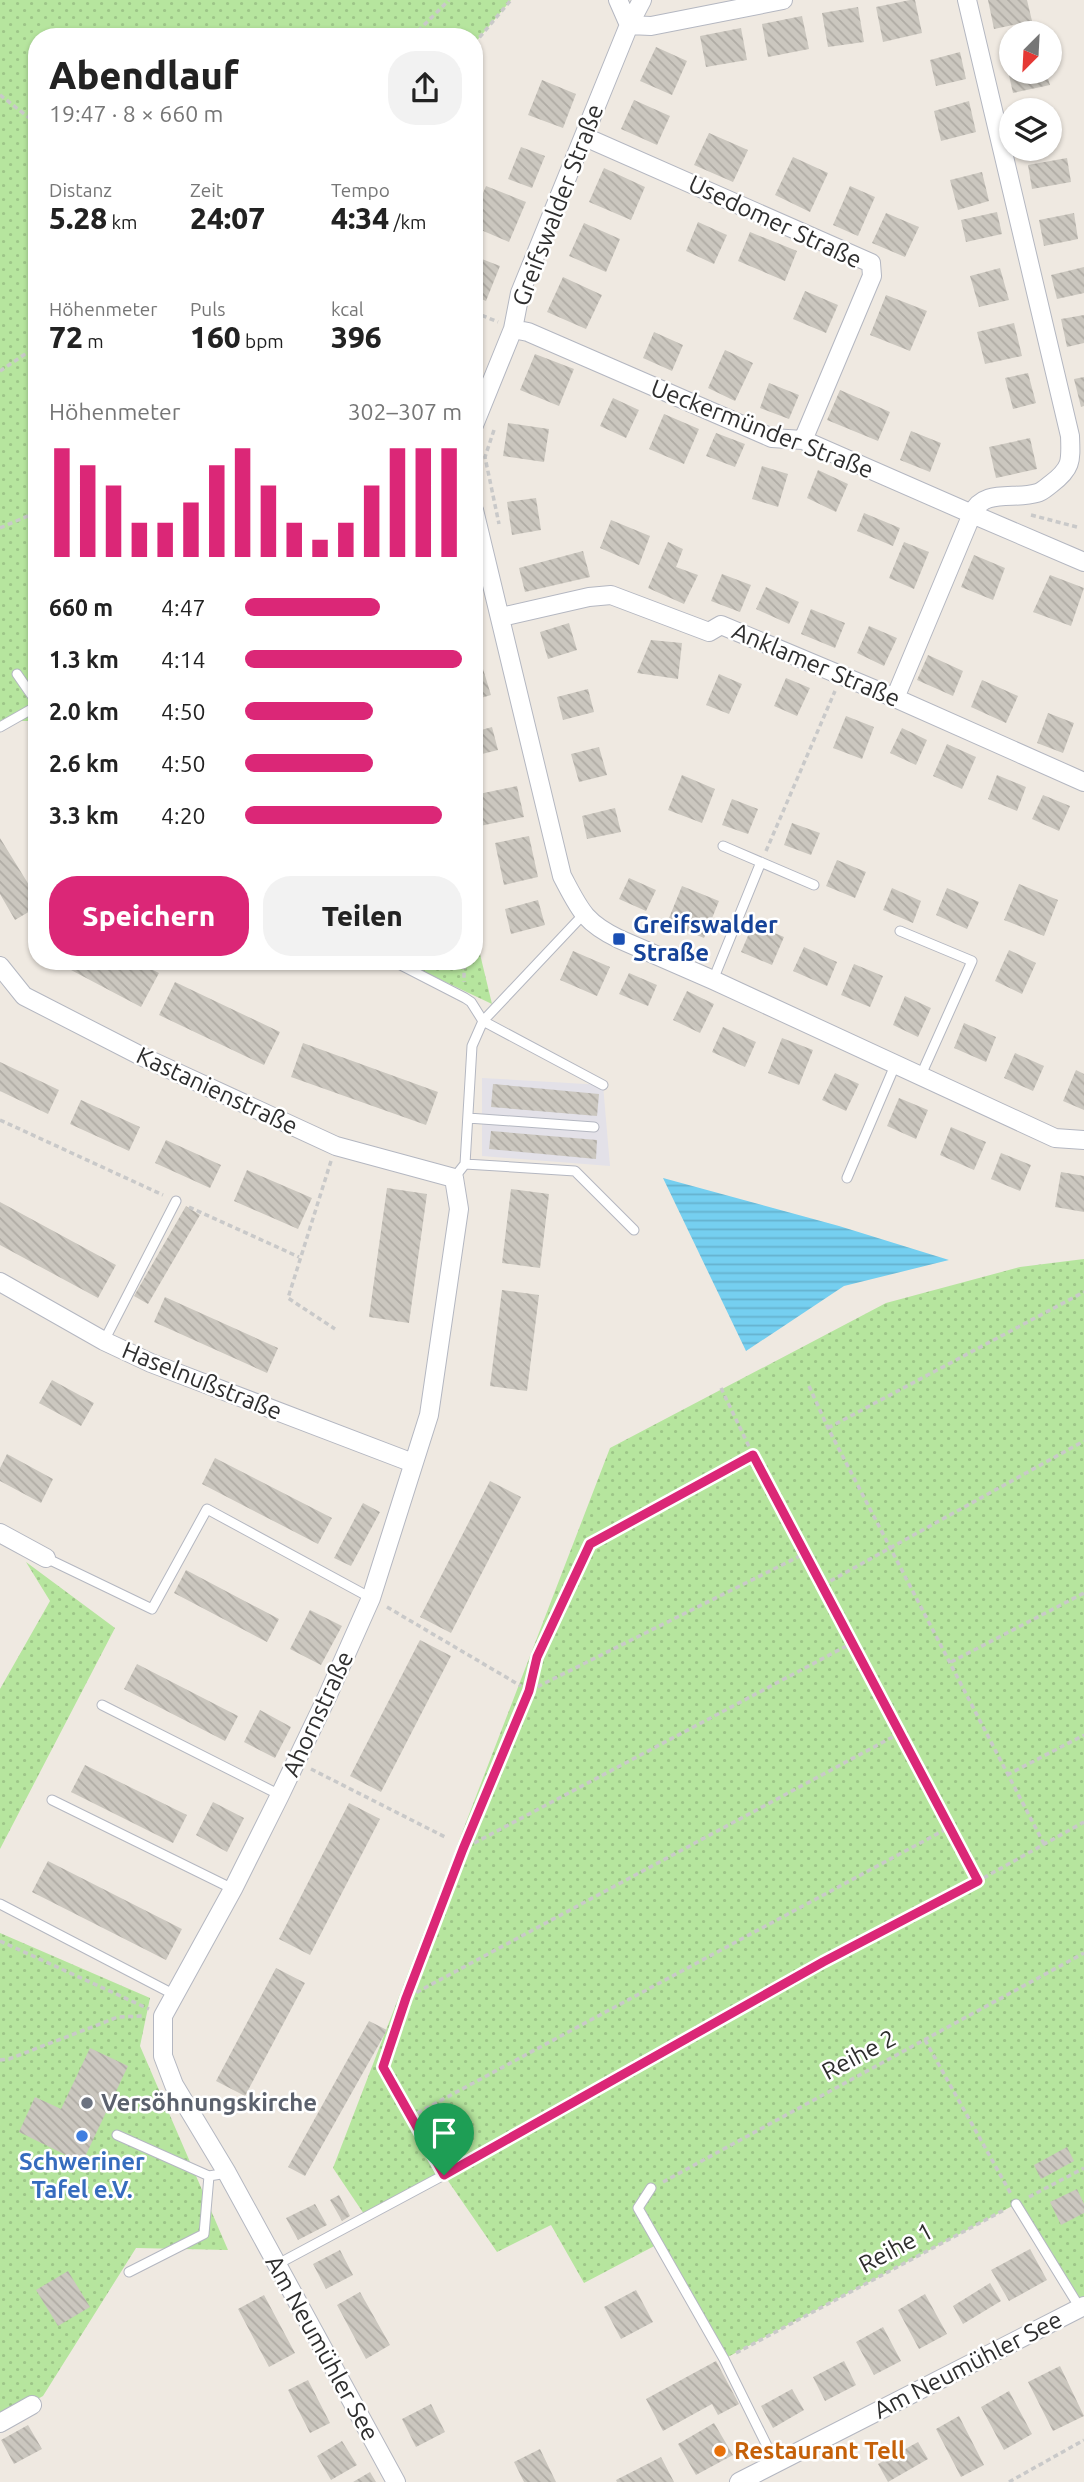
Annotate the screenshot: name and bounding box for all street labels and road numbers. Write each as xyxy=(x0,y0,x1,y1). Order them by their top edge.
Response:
street label: Greifswalder Straße xyxy=(507,100,608,309)
street label: Usedomer Straße xyxy=(684,170,866,273)
street label: Ueckermünder Straße xyxy=(647,374,877,483)
street label: Anklamer Straße xyxy=(728,617,904,712)
street label: Kastanienstraße xyxy=(132,1041,302,1140)
street label: Haselnußstraße xyxy=(118,1336,286,1425)
street label: Ahornstraße xyxy=(277,1647,358,1781)
street label: Reihe 2 xyxy=(817,2024,900,2085)
street label: Reihe 1 xyxy=(854,2217,937,2278)
street label: Am Neumühler See xyxy=(260,2251,384,2445)
street label: Am Neumühler See xyxy=(869,2305,1066,2424)

